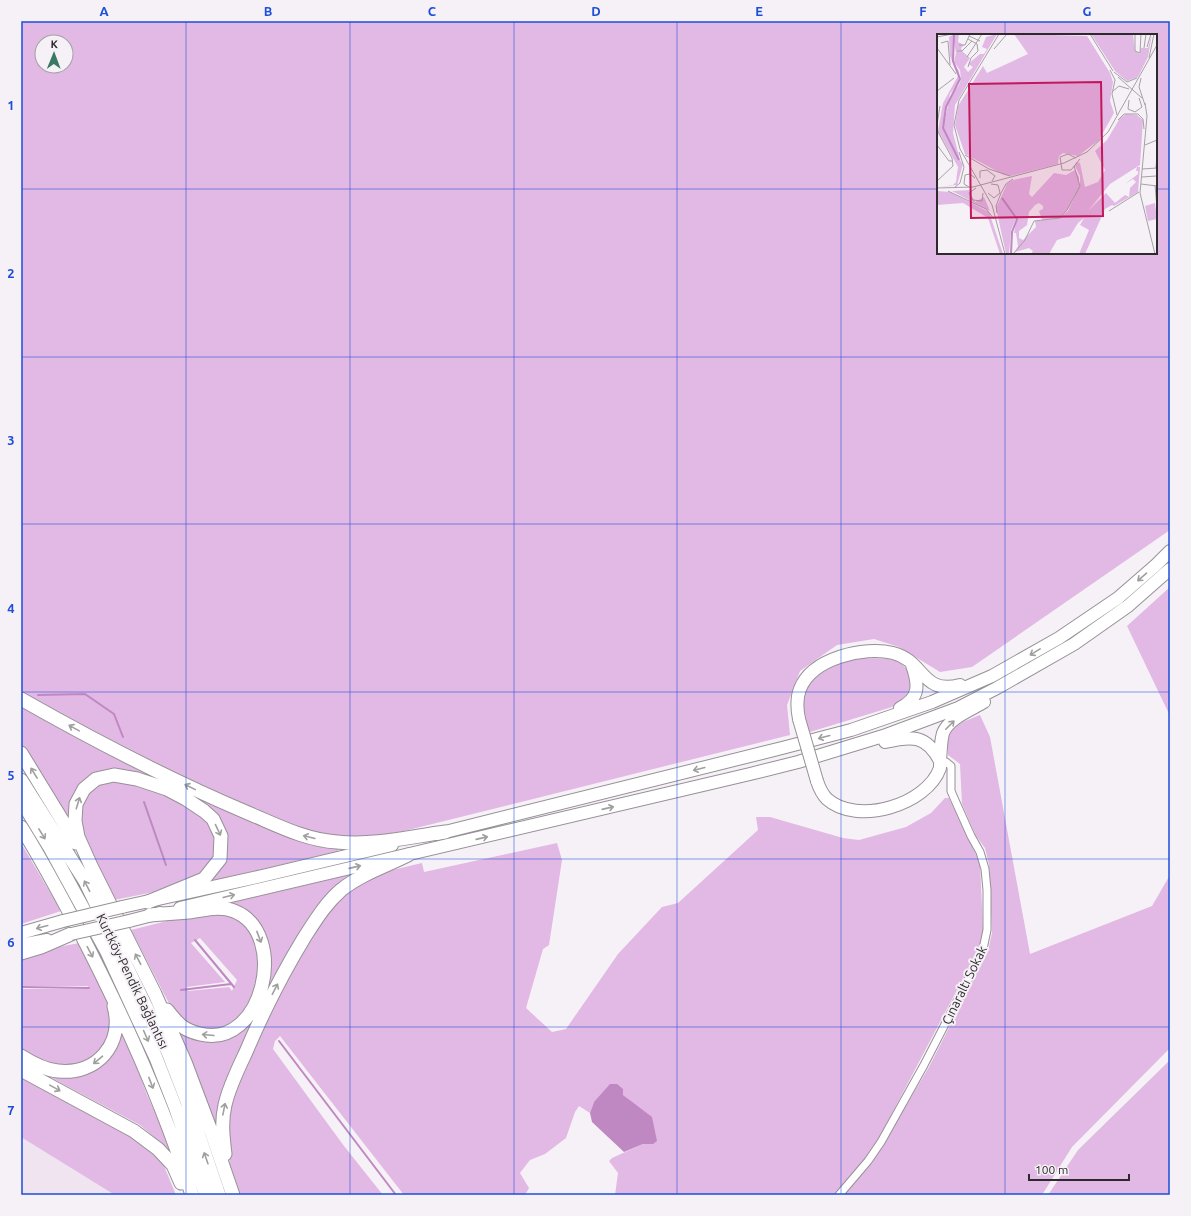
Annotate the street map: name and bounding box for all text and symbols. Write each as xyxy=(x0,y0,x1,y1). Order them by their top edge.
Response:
text: A xyxy=(99,4,109,18)
text: B xyxy=(264,4,273,18)
text: C xyxy=(428,4,437,18)
text: D xyxy=(591,4,601,18)
text: E xyxy=(755,4,763,18)
text: F xyxy=(919,4,927,18)
text: G xyxy=(1083,4,1092,18)
north arrow xyxy=(34,34,74,74)
inset map xyxy=(937,34,1157,254)
text: K xyxy=(50,38,59,50)
text: 1 xyxy=(7,98,15,112)
text: 2 xyxy=(7,266,15,280)
text: 3 xyxy=(7,433,15,447)
one-way arrow xyxy=(1136,573,1147,582)
text: 4 xyxy=(7,601,15,615)
one-way arrow xyxy=(1029,648,1041,656)
one-way arrow xyxy=(945,720,955,730)
one-way arrow xyxy=(68,724,80,732)
one-way arrow xyxy=(818,734,831,741)
one-way arrow xyxy=(692,766,705,773)
one-way arrow xyxy=(29,767,37,779)
text: 5 xyxy=(7,768,15,782)
one-way arrow xyxy=(184,783,196,790)
one-way arrow xyxy=(75,796,82,809)
one-way arrow xyxy=(602,803,615,811)
one-way arrow xyxy=(215,824,222,836)
one-way arrow xyxy=(38,828,46,840)
one-way arrow xyxy=(303,833,316,840)
one-way arrow xyxy=(475,833,488,841)
one-way arrow xyxy=(349,862,362,870)
one-way arrow xyxy=(83,880,90,892)
one-way arrow xyxy=(222,892,235,900)
street label: Kurtköy-Pendik Bağlantısı xyxy=(94,911,172,1051)
one-way arrow xyxy=(36,924,49,931)
one-way arrow xyxy=(256,931,264,943)
text: 6 xyxy=(7,935,15,949)
street label: Çınaraltı Sokak xyxy=(939,943,989,1027)
one-way arrow xyxy=(87,946,95,958)
one-way arrow xyxy=(134,954,141,966)
one-way arrow xyxy=(272,984,279,996)
one-way arrow xyxy=(143,1030,150,1042)
one-way arrow xyxy=(202,1031,215,1039)
one-way arrow xyxy=(93,1055,104,1064)
one-way arrow xyxy=(147,1077,155,1089)
one-way arrow xyxy=(49,1085,61,1093)
text: 7 xyxy=(7,1103,15,1117)
one-way arrow xyxy=(221,1103,229,1116)
one-way arrow xyxy=(202,1152,209,1165)
scale bar xyxy=(1029,1156,1129,1182)
text: 100 m xyxy=(1035,1163,1068,1176)

